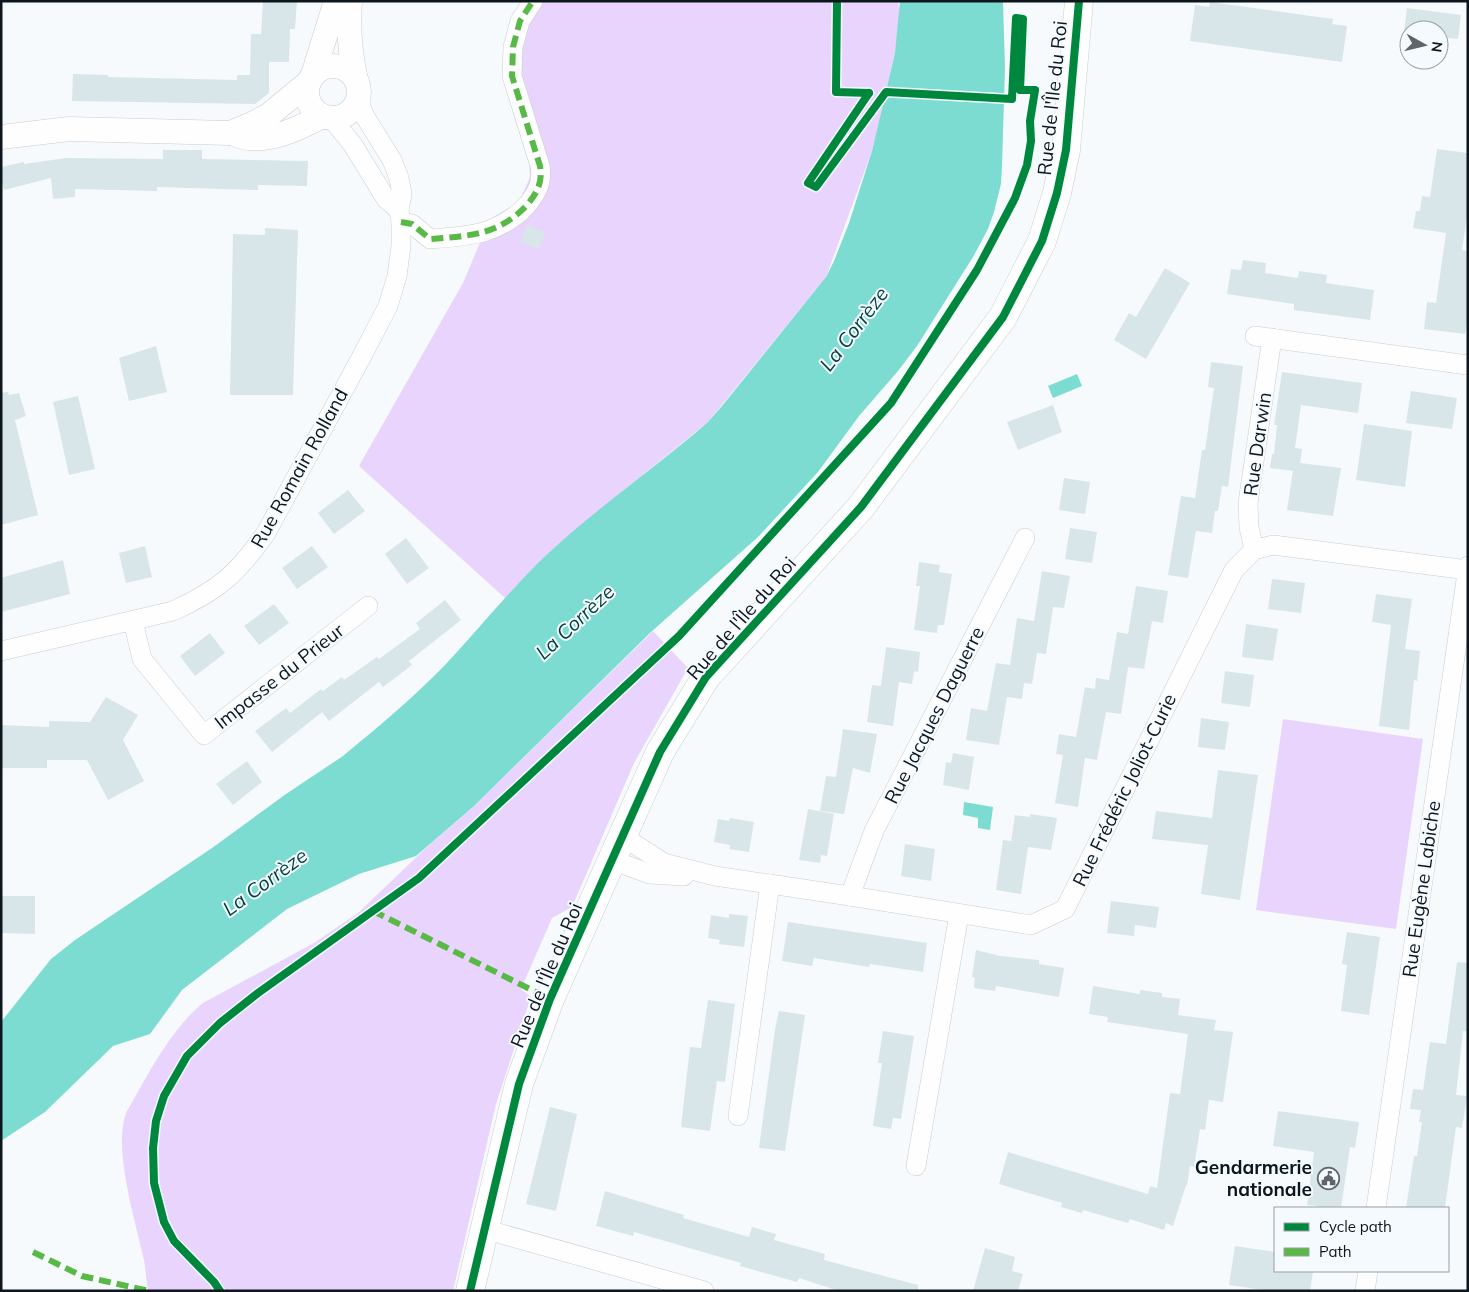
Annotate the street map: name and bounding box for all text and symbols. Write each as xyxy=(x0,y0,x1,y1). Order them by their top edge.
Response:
street label: Rue de l'Île du Roi xyxy=(1032,20,1072,176)
north arrow xyxy=(1399,20,1449,70)
text: N xyxy=(1427,40,1447,53)
water label: La Corrèze xyxy=(814,282,893,376)
street label: Rue Romain Rolland xyxy=(245,384,353,552)
street label: Rue Darwin xyxy=(1238,391,1276,497)
street label: Rue de l'Île du Roi xyxy=(681,552,801,684)
water label: La Corrèze xyxy=(530,579,619,664)
street label: Impasse du Prieur xyxy=(209,618,349,734)
street label: Rue Jacques Daguerre xyxy=(879,622,989,808)
street label: Rue Frédéric Joliot-Curie xyxy=(1067,690,1181,890)
street label: Rue Eugène Labiche xyxy=(1397,799,1445,979)
water label: La Corrèze xyxy=(217,842,312,921)
street label: Rue de l'Île du Roi xyxy=(505,899,587,1051)
place label: Gendarmerie nationale xyxy=(1195,1155,1312,1201)
public building icon: Gendarmerie nationale xyxy=(1316,1166,1340,1190)
legend xyxy=(1274,1207,1449,1272)
text: Cycle path xyxy=(1319,1217,1392,1236)
text: Path xyxy=(1319,1242,1351,1261)

